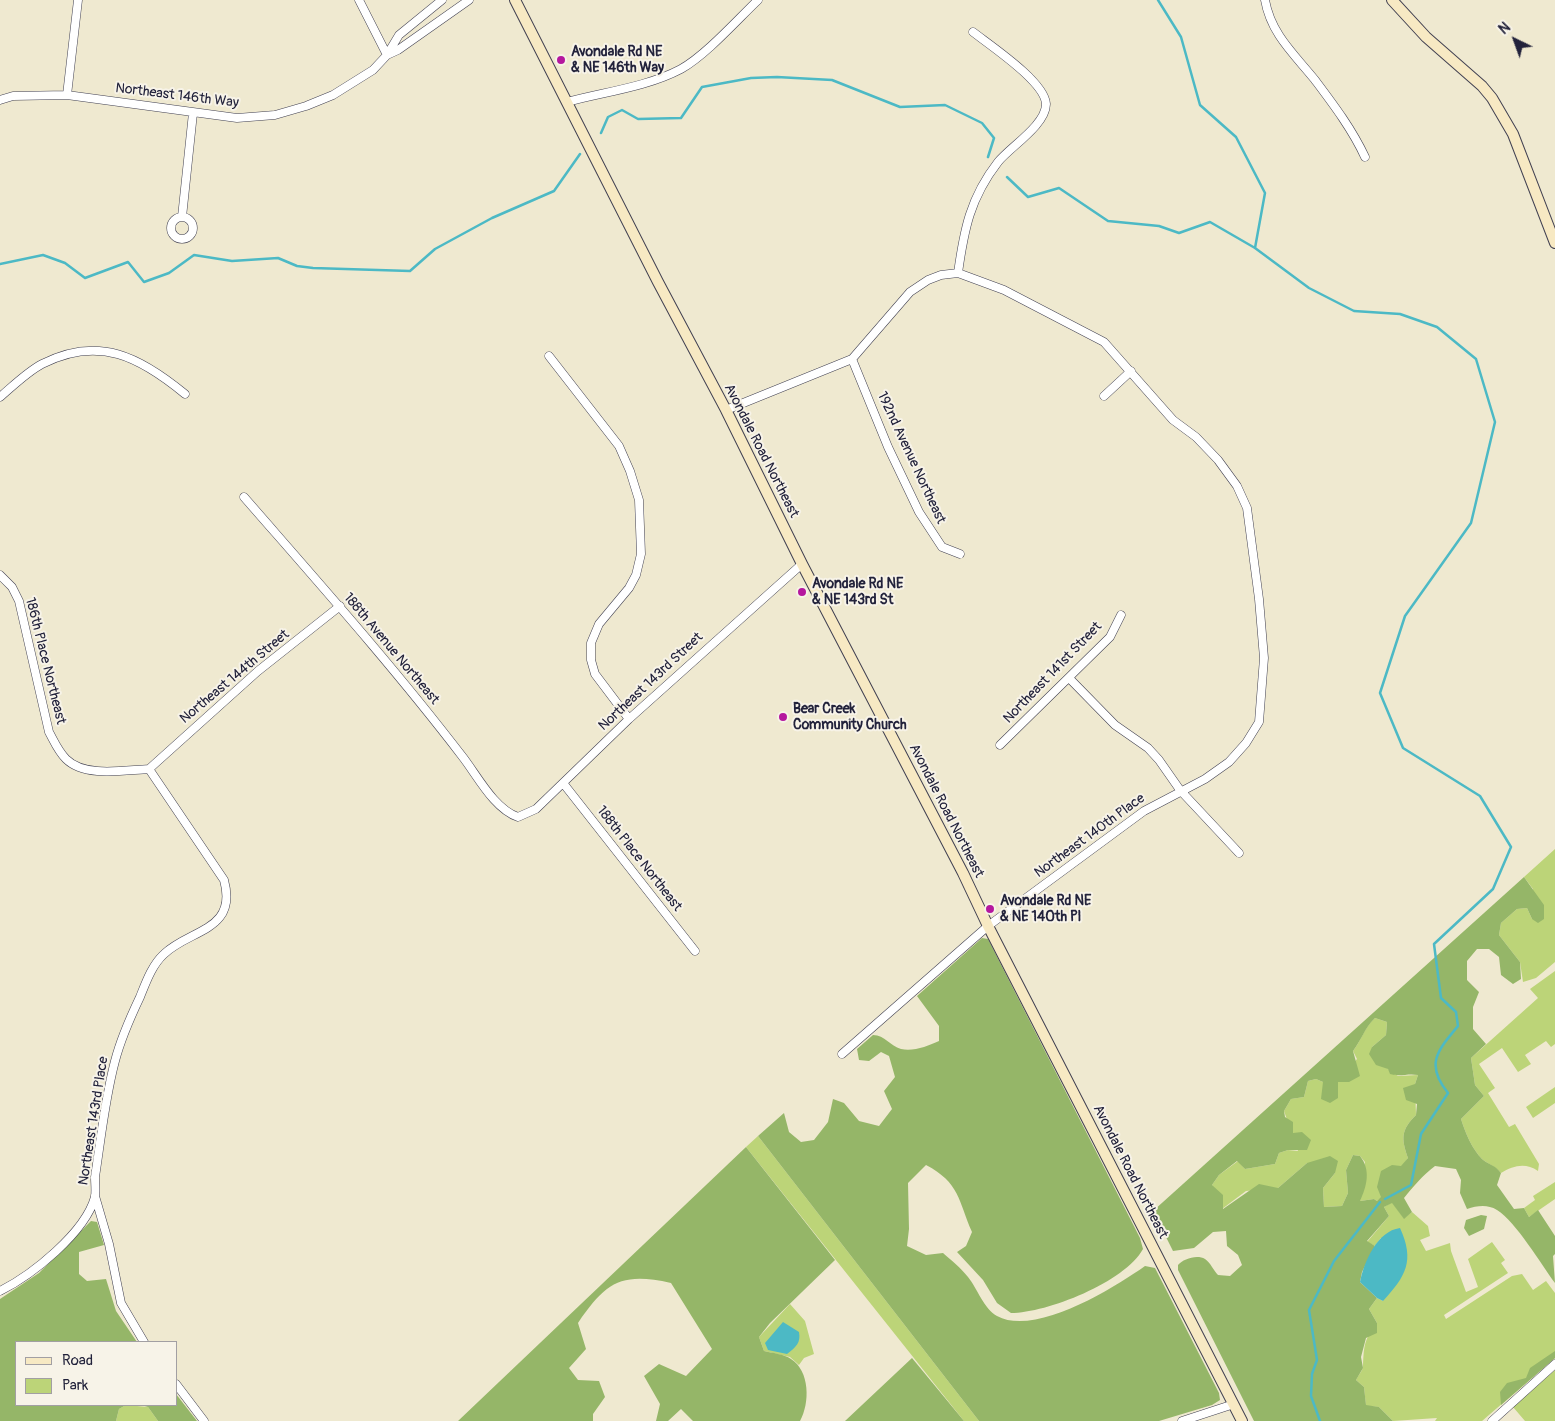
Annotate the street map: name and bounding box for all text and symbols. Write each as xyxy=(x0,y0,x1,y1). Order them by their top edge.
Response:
north arrow xyxy=(1490,15,1540,65)
text: N xyxy=(1495,19,1514,38)
place label: Avondale Rd NE & NE 146th Way xyxy=(571,44,664,76)
marker: Avondale Rd NE & NE 146th Way xyxy=(555,54,567,66)
street label: Northeast 146th Way xyxy=(114,80,240,112)
street label: Avondale Road Northeast xyxy=(720,381,802,521)
street label: 192nd Avenue Northeast xyxy=(873,389,949,527)
place label: Avondale Rd NE & NE 143rd St xyxy=(812,576,903,608)
marker: Avondale Rd NE & NE 143rd St xyxy=(796,586,808,598)
street label: 188th Avenue Northeast xyxy=(339,590,443,708)
street label: 186th Place Northeast xyxy=(21,596,69,726)
street label: Northeast 141st Street xyxy=(1000,619,1106,727)
street label: Northeast 144th Street xyxy=(177,626,293,728)
street label: Northeast 143rd Street xyxy=(595,629,707,735)
place label: Bear Creek Community Church xyxy=(793,701,907,734)
marker: Bear Creek Community Church xyxy=(777,711,789,723)
street label: Avondale Road Northeast xyxy=(905,741,987,881)
street label: Northeast 140th Place xyxy=(1031,790,1149,882)
street label: 188th Place Northeast xyxy=(593,803,685,915)
place label: Avondale Rd NE & NE 140th Pl xyxy=(1000,893,1091,926)
marker: Avondale Rd NE & NE 140th Pl xyxy=(984,903,996,915)
street label: Northeast 143rd Place xyxy=(76,1055,112,1187)
street label: Avondale Road Northeast xyxy=(1089,1102,1171,1242)
legend xyxy=(15,1341,178,1406)
text: Road xyxy=(62,1351,93,1370)
text: Park xyxy=(62,1376,88,1395)

